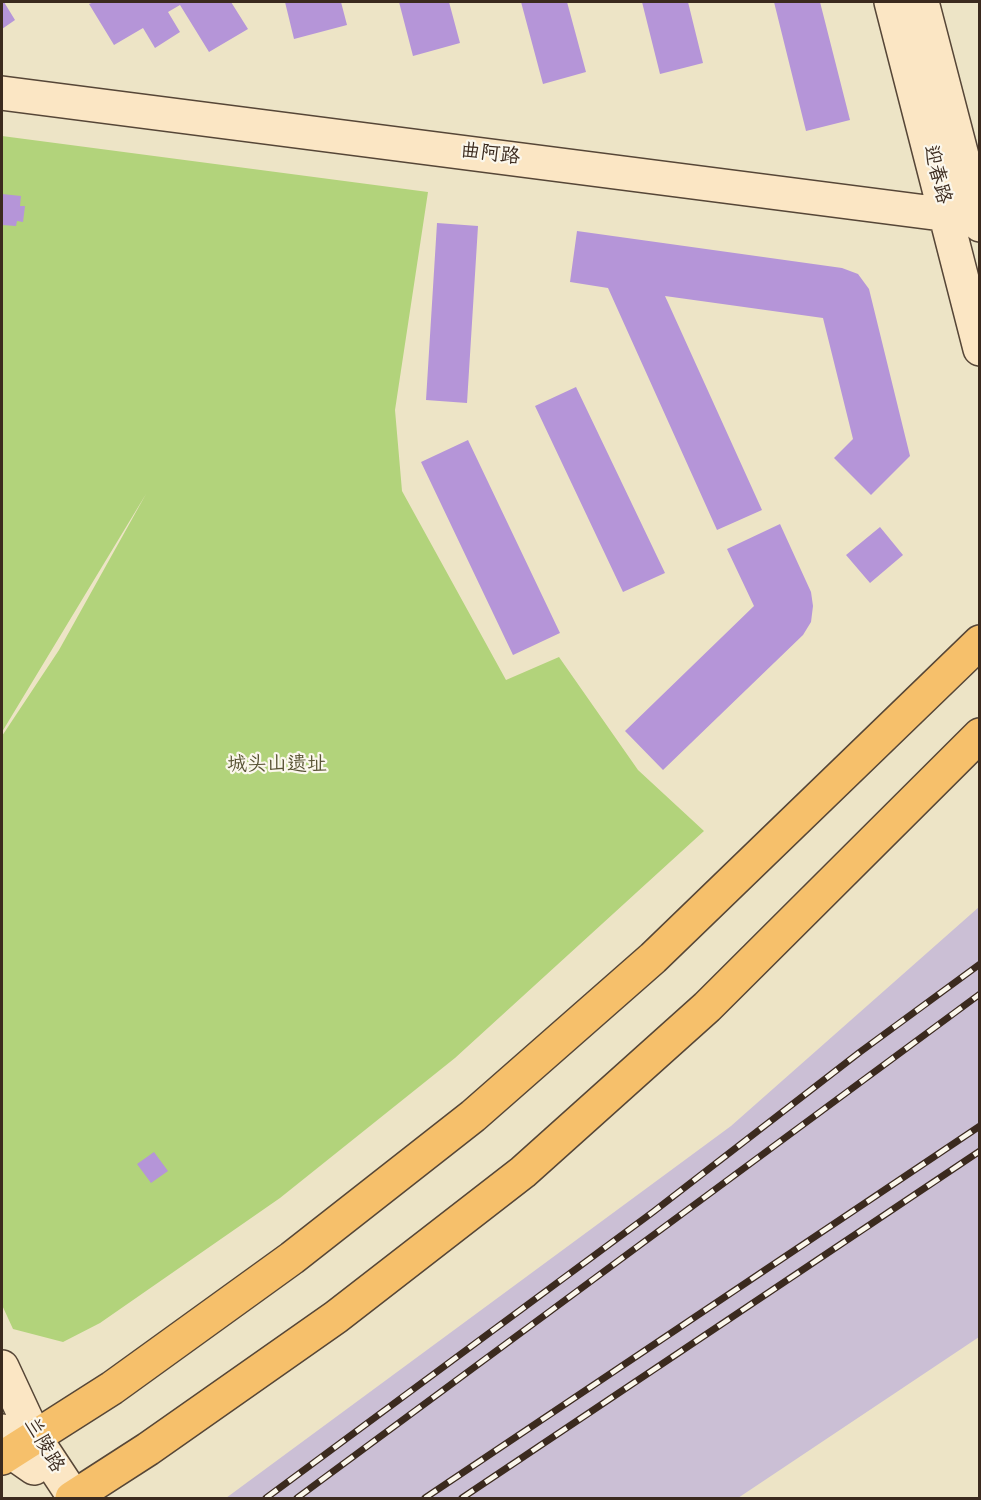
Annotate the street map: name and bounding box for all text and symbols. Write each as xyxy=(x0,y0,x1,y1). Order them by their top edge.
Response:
street label: 曲阿路 xyxy=(459,140,521,172)
street label: 迎春路 xyxy=(916,143,954,207)
park label: 城头山遗址 xyxy=(227,755,327,779)
street label: 兰陵路 xyxy=(17,1414,67,1478)

